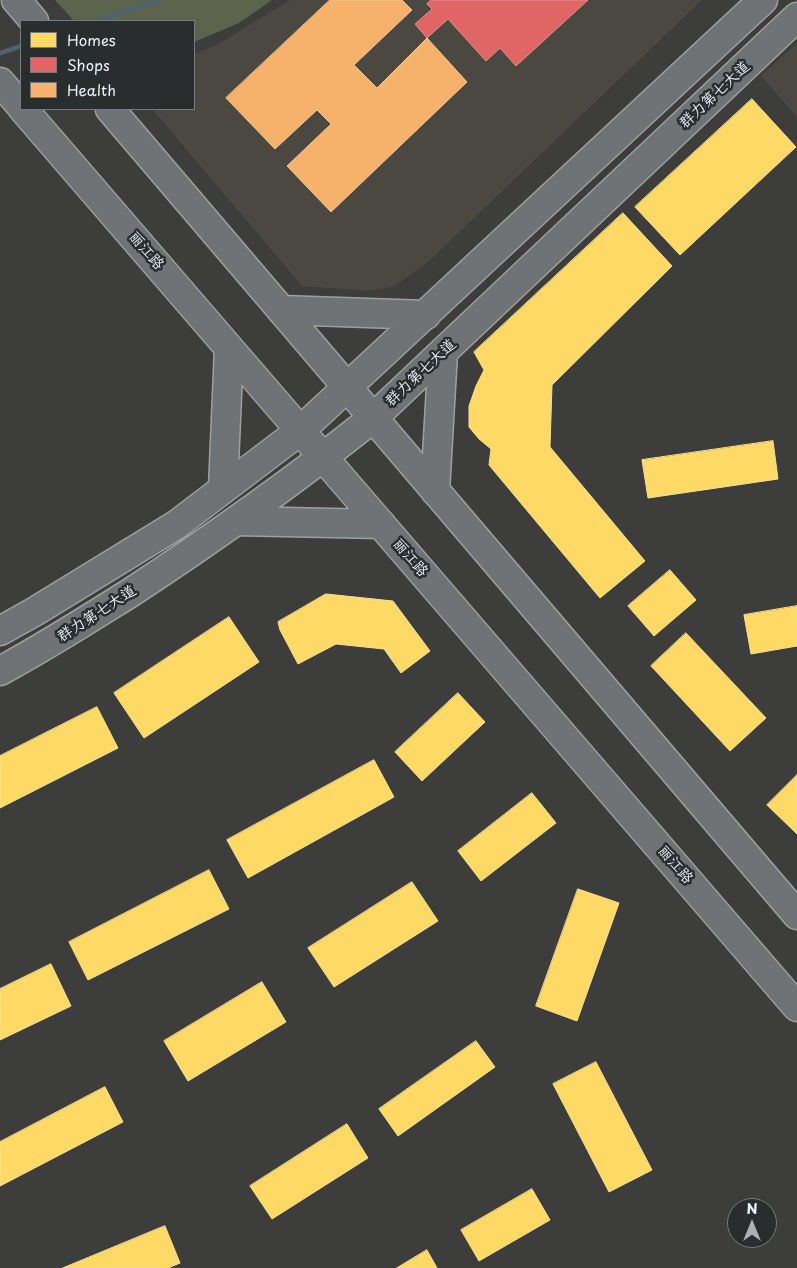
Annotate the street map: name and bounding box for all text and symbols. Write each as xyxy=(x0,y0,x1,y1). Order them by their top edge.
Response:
legend xyxy=(20,20,195,110)
text: Homes xyxy=(67,28,116,51)
text: Shops xyxy=(67,53,110,76)
street label: 群力第七大道 xyxy=(676,58,754,132)
text: Health xyxy=(67,78,116,101)
street label: 丽江路 xyxy=(124,228,168,274)
street label: 群力第七大道 xyxy=(382,336,460,410)
street label: 丽江路 xyxy=(388,535,432,581)
street label: 群力第七大道 xyxy=(54,582,140,646)
street label: 丽江路 xyxy=(653,842,697,888)
north arrow xyxy=(727,1198,777,1248)
text: N xyxy=(746,1198,758,1219)

